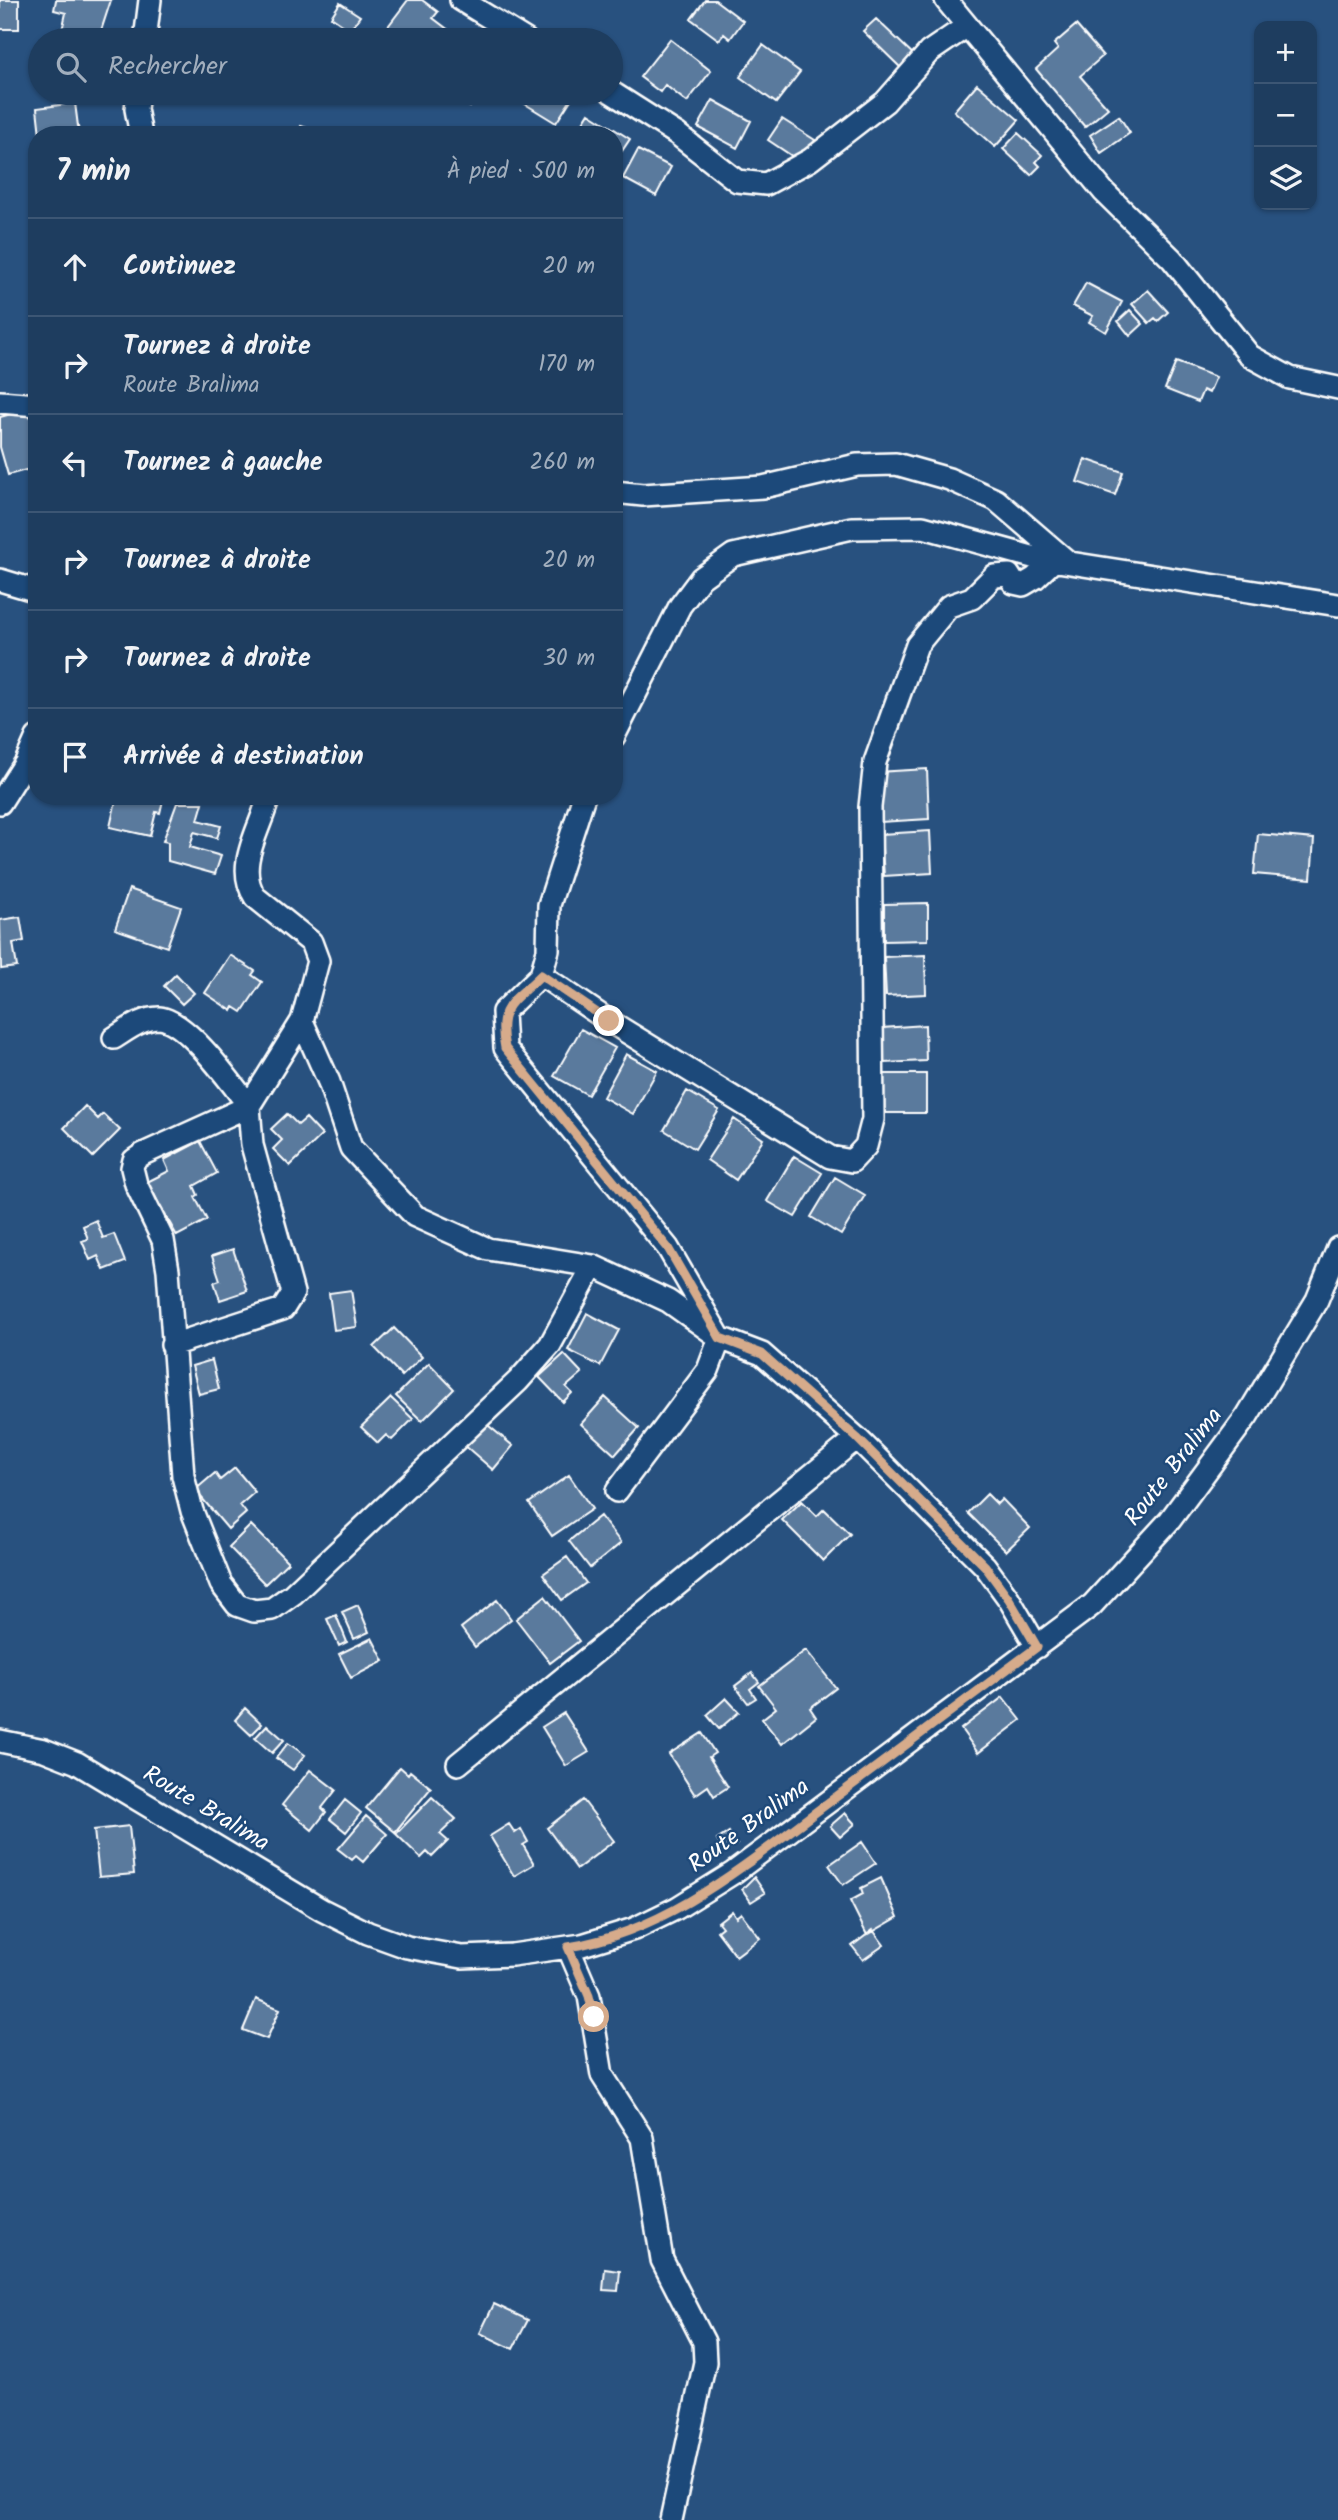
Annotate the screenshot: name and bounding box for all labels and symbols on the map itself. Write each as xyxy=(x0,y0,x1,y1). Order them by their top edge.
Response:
route end xyxy=(593,1005,624,1036)
street label: Route Bralima xyxy=(1115,1399,1233,1535)
street label: Route Bralima xyxy=(135,1756,277,1862)
street label: Route Bralima xyxy=(680,1768,818,1884)
route start xyxy=(578,2001,609,2032)

